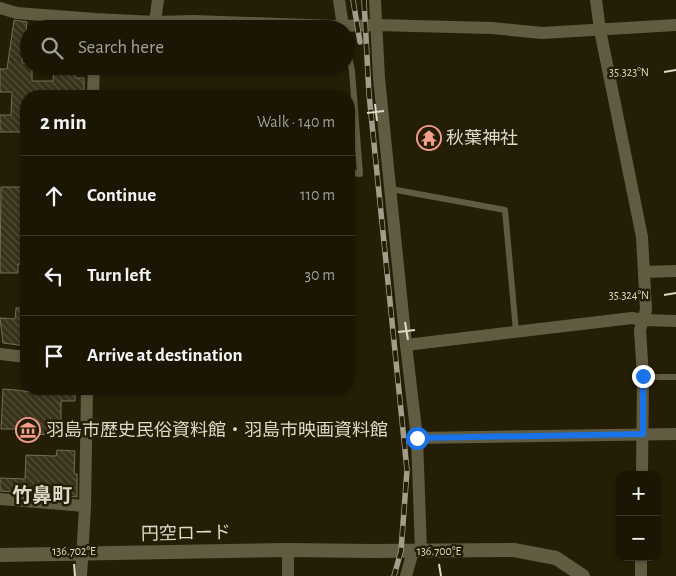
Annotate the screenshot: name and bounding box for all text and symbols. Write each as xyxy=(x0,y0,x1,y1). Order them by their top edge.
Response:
search box xyxy=(20,20,355,75)
icon: search xyxy=(38,34,66,62)
text: Search here xyxy=(78,38,164,57)
text: 35.323°N xyxy=(609,66,649,78)
text: 2 min xyxy=(40,112,87,133)
text: Walk · 140 m xyxy=(257,114,335,130)
temple icon: 秋葉神社 xyxy=(416,125,442,151)
place label: 秋葉神社 xyxy=(446,129,518,148)
icon: ahead xyxy=(40,182,68,210)
text: Continue xyxy=(87,186,156,205)
text: 110 m xyxy=(300,187,335,203)
icon: left xyxy=(40,262,68,290)
text: Turn left xyxy=(87,266,151,285)
text: 30 m xyxy=(305,267,335,283)
text: 35.324°N xyxy=(609,289,649,301)
icon: arrive xyxy=(40,342,68,370)
text: Arrive at destination xyxy=(87,346,243,365)
route end xyxy=(632,365,655,388)
museum icon: 羽島市歴史民俗資料館・羽島市映画資料館 xyxy=(15,417,41,443)
place label: 羽島市歴史民俗資料館・羽島市映画資料館 xyxy=(46,420,388,440)
route start xyxy=(406,427,429,450)
map controls xyxy=(616,471,661,561)
button: + xyxy=(616,471,661,516)
district label: 竹鼻町 xyxy=(12,484,72,506)
button: − xyxy=(616,516,661,561)
street label: 円空ロード xyxy=(141,523,231,544)
text: 136.702°E xyxy=(52,545,96,557)
text: 136.700°E xyxy=(417,545,461,557)

